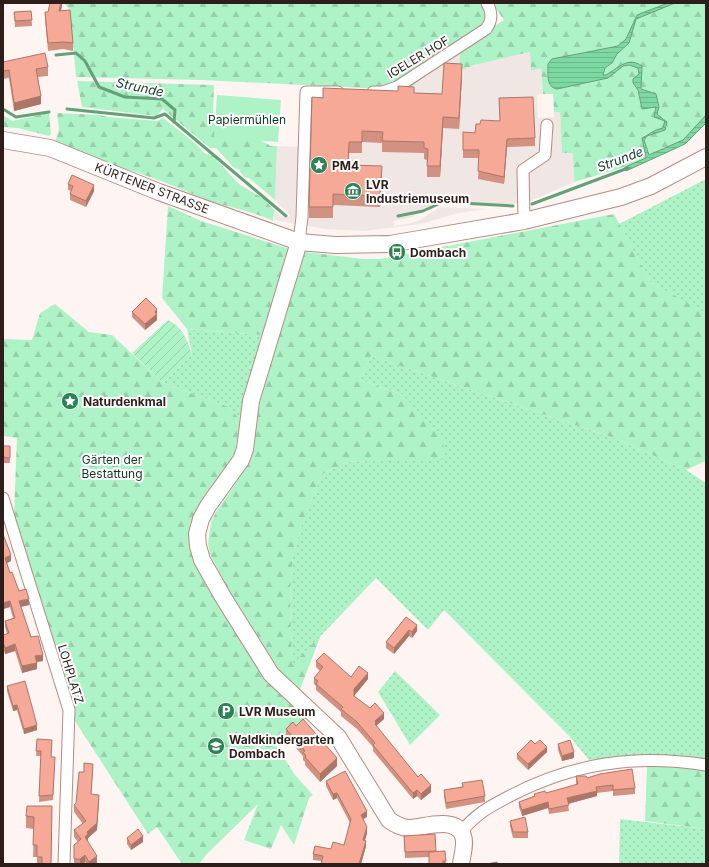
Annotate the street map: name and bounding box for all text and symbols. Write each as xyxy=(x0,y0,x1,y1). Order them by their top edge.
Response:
street label: IGELER HOF xyxy=(384,33,452,81)
water label: Strunde xyxy=(115,74,165,100)
park label: Papiermühlen xyxy=(208,112,286,127)
water label: Strunde xyxy=(595,143,645,175)
place icon: PM4 xyxy=(309,155,329,175)
place label: PM4 xyxy=(332,158,359,173)
street label: KÜRTENER STRASSE xyxy=(93,159,211,217)
place label: LVR Industriemuseum xyxy=(366,177,469,206)
museum icon: LVR Industriemuseum xyxy=(343,181,363,201)
bus stop icon: Dombach xyxy=(387,242,407,262)
place label: Dombach xyxy=(410,245,466,260)
place icon: Naturdenkmal xyxy=(60,391,80,411)
place label: Naturdenkmal xyxy=(83,394,166,409)
park label: Gärten der Bestattung xyxy=(81,452,143,481)
street label: LOHPLATZ xyxy=(55,642,87,706)
parking icon: LVR Museum xyxy=(216,701,236,721)
place label: LVR Museum xyxy=(239,704,316,719)
place label: Waldkindergarten Dombach xyxy=(229,732,334,761)
school or university icon: Waldkindergarten Dombach xyxy=(206,736,226,756)

